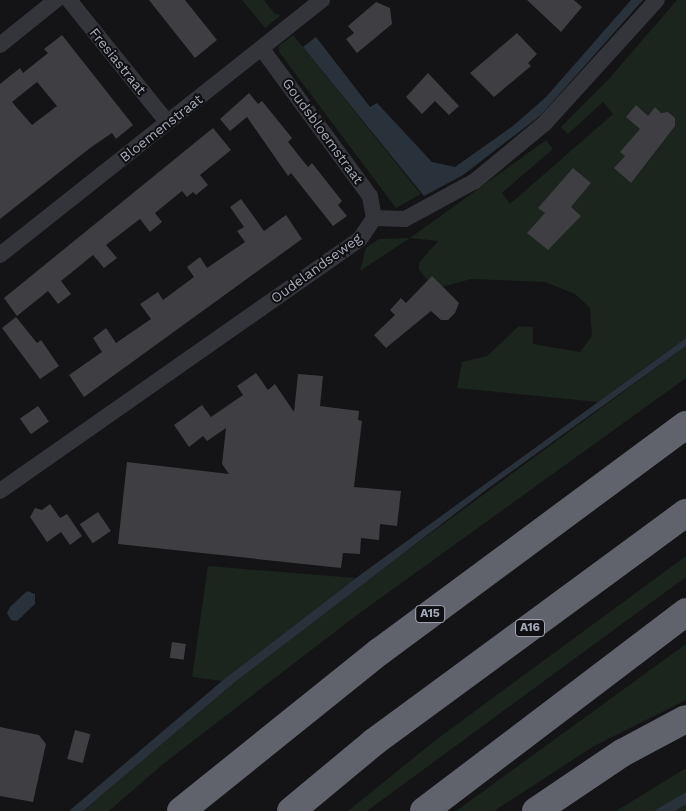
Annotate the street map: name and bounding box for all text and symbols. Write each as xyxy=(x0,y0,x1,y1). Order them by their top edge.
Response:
street label: Fresiastraat xyxy=(86,24,150,98)
street label: Goudsbloemstraat xyxy=(279,75,367,187)
street label: Bloemenstraat xyxy=(116,91,206,165)
street label: Oudelandseweg xyxy=(267,229,365,307)
road number: A15 xyxy=(415,604,445,624)
road number: A16 xyxy=(514,618,546,638)

